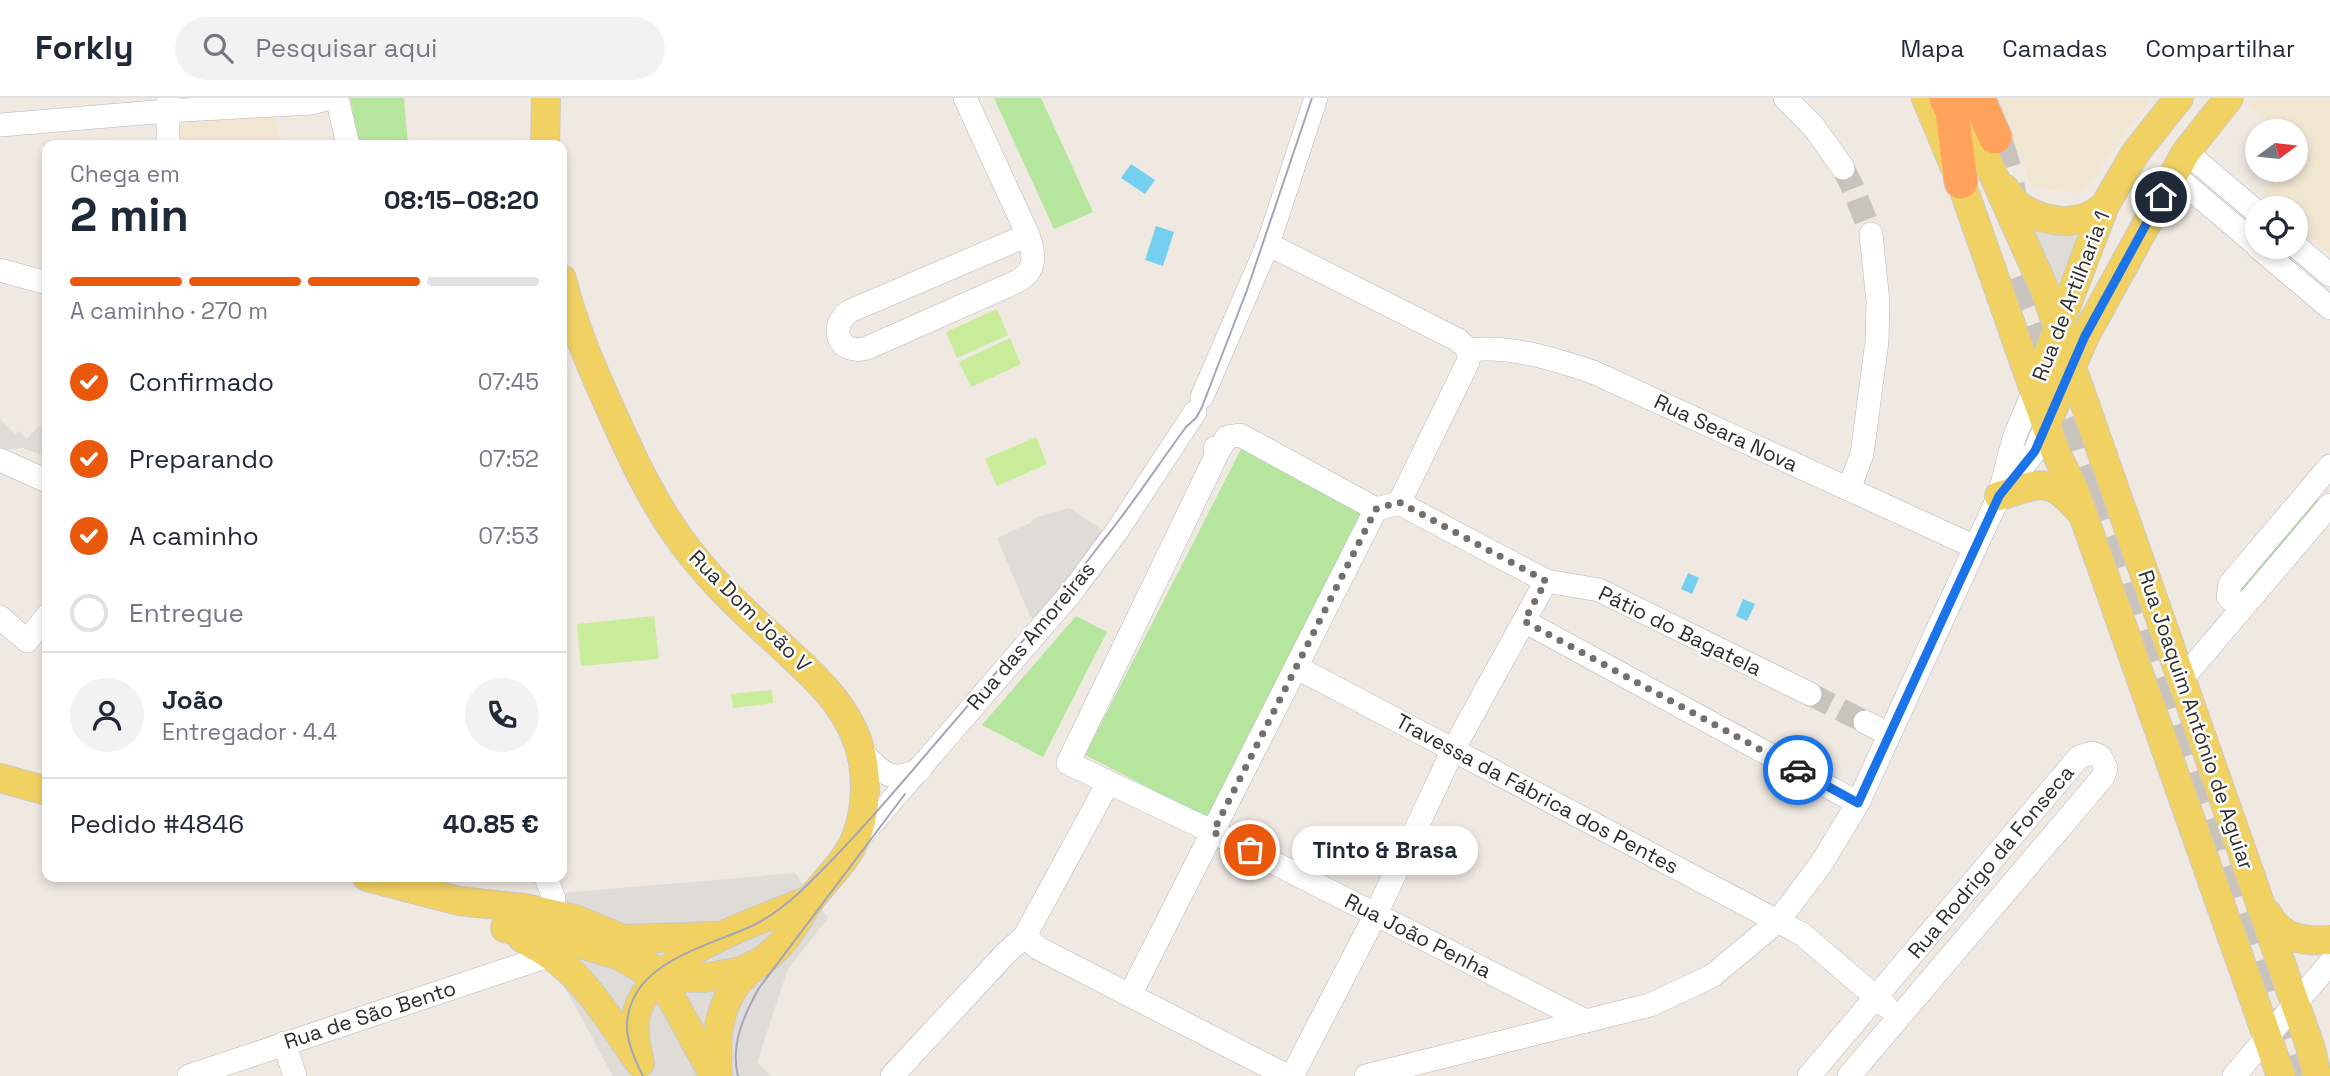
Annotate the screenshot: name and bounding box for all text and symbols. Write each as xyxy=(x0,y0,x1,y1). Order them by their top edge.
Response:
search box xyxy=(175,17,665,80)
text: Forkly xyxy=(35,27,133,69)
icon: search xyxy=(199,29,237,67)
text: Pesquisar aqui xyxy=(255,31,437,65)
text: Mapa xyxy=(1900,33,1964,64)
text: Camadas xyxy=(2002,33,2107,64)
text: Compartilhar xyxy=(2145,33,2295,64)
north arrow xyxy=(2245,119,2308,182)
map controls xyxy=(2245,119,2308,259)
text: Chega em xyxy=(70,159,180,189)
pin xyxy=(2131,167,2191,227)
icon: home xyxy=(2142,178,2180,216)
text: 08:15–08:20 xyxy=(384,183,539,217)
text: 2 min xyxy=(70,186,189,244)
button: locate xyxy=(2245,196,2308,259)
street label: Rua de Artilharia 1 xyxy=(2026,207,2115,385)
text: A caminho · 270 m xyxy=(70,296,268,326)
icon: check xyxy=(70,363,108,401)
text: Confirmado xyxy=(129,365,274,399)
text: 07:45 xyxy=(478,367,539,397)
street label: Rua Seara Nova xyxy=(1650,387,1802,478)
icon: check xyxy=(70,440,108,478)
text: Preparando xyxy=(129,442,274,476)
text: 07:52 xyxy=(478,444,539,474)
icon: check xyxy=(70,517,108,555)
text: A caminho xyxy=(129,519,259,553)
text: 07:53 xyxy=(478,521,539,551)
street label: Rua Dom João V xyxy=(684,544,817,677)
street label: Rua das Amoreiras xyxy=(961,556,1101,715)
street label: Rua Joaquim António de Aguiar xyxy=(2132,566,2261,873)
street label: Pátio do Bagatela xyxy=(1594,579,1766,682)
text: Entregue xyxy=(129,596,244,630)
button: person xyxy=(70,678,144,752)
button: phone xyxy=(465,678,539,752)
text: João xyxy=(162,683,223,717)
street label: Travessa da Fábrica dos Pentes xyxy=(1391,707,1683,880)
text: Entregador · 4.4 xyxy=(162,717,337,747)
courier xyxy=(1763,735,1833,805)
icon: car xyxy=(1779,751,1817,789)
street label: Rua Rodrigo da Fonseca xyxy=(1902,759,2080,964)
text: Pedido #4846 xyxy=(70,807,244,841)
text: 40.85 € xyxy=(443,807,539,841)
pin xyxy=(1220,820,1280,880)
callout: Tinto & Brasa xyxy=(1292,826,1478,874)
icon: bag xyxy=(1231,831,1269,869)
text: Tinto & Brasa xyxy=(1312,835,1458,865)
street label: Rua João Penha xyxy=(1340,887,1496,984)
street label: Rua de São Bento xyxy=(281,974,459,1055)

